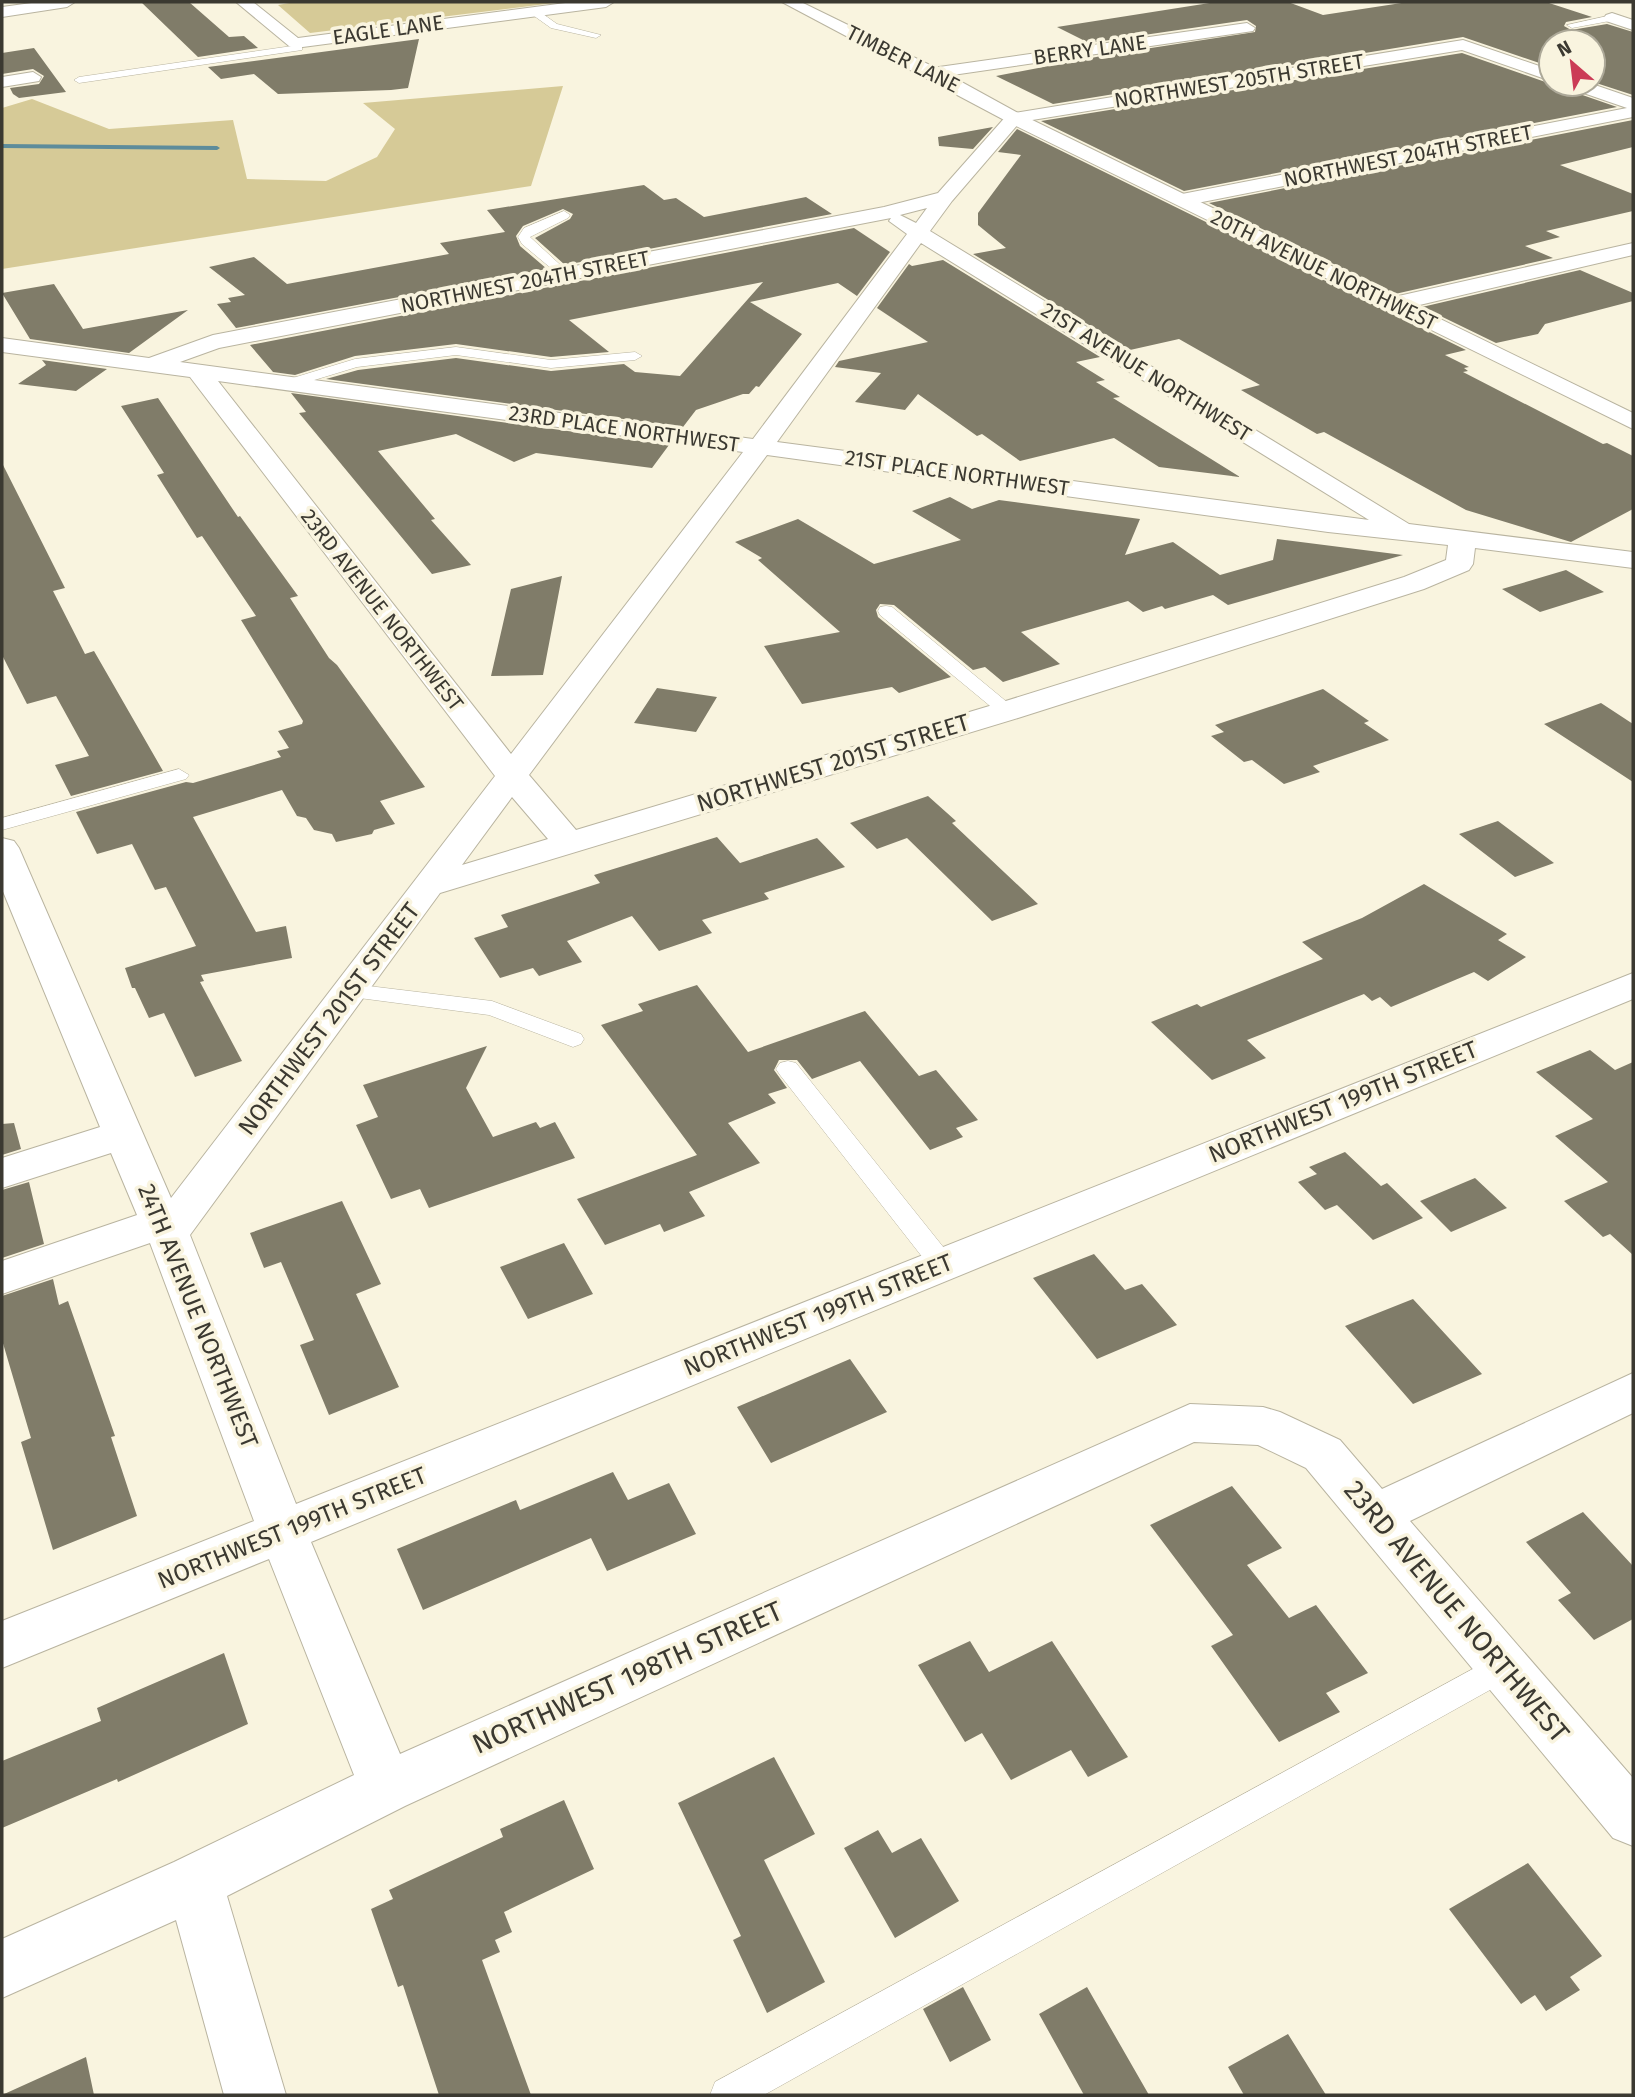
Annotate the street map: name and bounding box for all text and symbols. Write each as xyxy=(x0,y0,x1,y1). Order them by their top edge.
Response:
street label: EAGLE LANE xyxy=(331,9,445,51)
street label: TIMBER LANE xyxy=(842,19,964,99)
north arrow xyxy=(1537,28,1607,98)
street label: BERRY LANE xyxy=(1032,29,1148,71)
text: N xyxy=(1553,35,1575,62)
street label: NORTHWEST 205TH STREET xyxy=(1112,48,1366,114)
street label: NORTHWEST 204TH STREET xyxy=(1281,119,1535,193)
street label: 20TH AVENUE NORTHWEST xyxy=(1207,204,1441,336)
street label: NORTHWEST 204TH STREET xyxy=(398,245,652,319)
street label: 21ST AVENUE NORTHWEST xyxy=(1036,297,1256,447)
street label: 23RD PLACE NORTHWEST xyxy=(507,400,741,458)
street label: 21ST PLACE NORTHWEST xyxy=(843,444,1071,502)
street label: 23RD AVENUE NORTHWEST xyxy=(295,504,469,716)
street label: NORTHWEST 201ST STREET xyxy=(693,708,973,818)
street label: NORTHWEST 201ST STREET xyxy=(233,897,426,1141)
street label: NORTHWEST 199TH STREET xyxy=(1205,1035,1482,1169)
street label: 24TH AVENUE NORTHWEST xyxy=(132,1180,264,1453)
street label: NORTHWEST 199TH STREET xyxy=(680,1248,957,1382)
street label: NORTHWEST 199TH STREET xyxy=(154,1461,431,1595)
street label: 23RD AVENUE NORTHWEST xyxy=(1337,1474,1576,1749)
street label: NORTHWEST 198TH STREET xyxy=(467,1594,788,1761)

